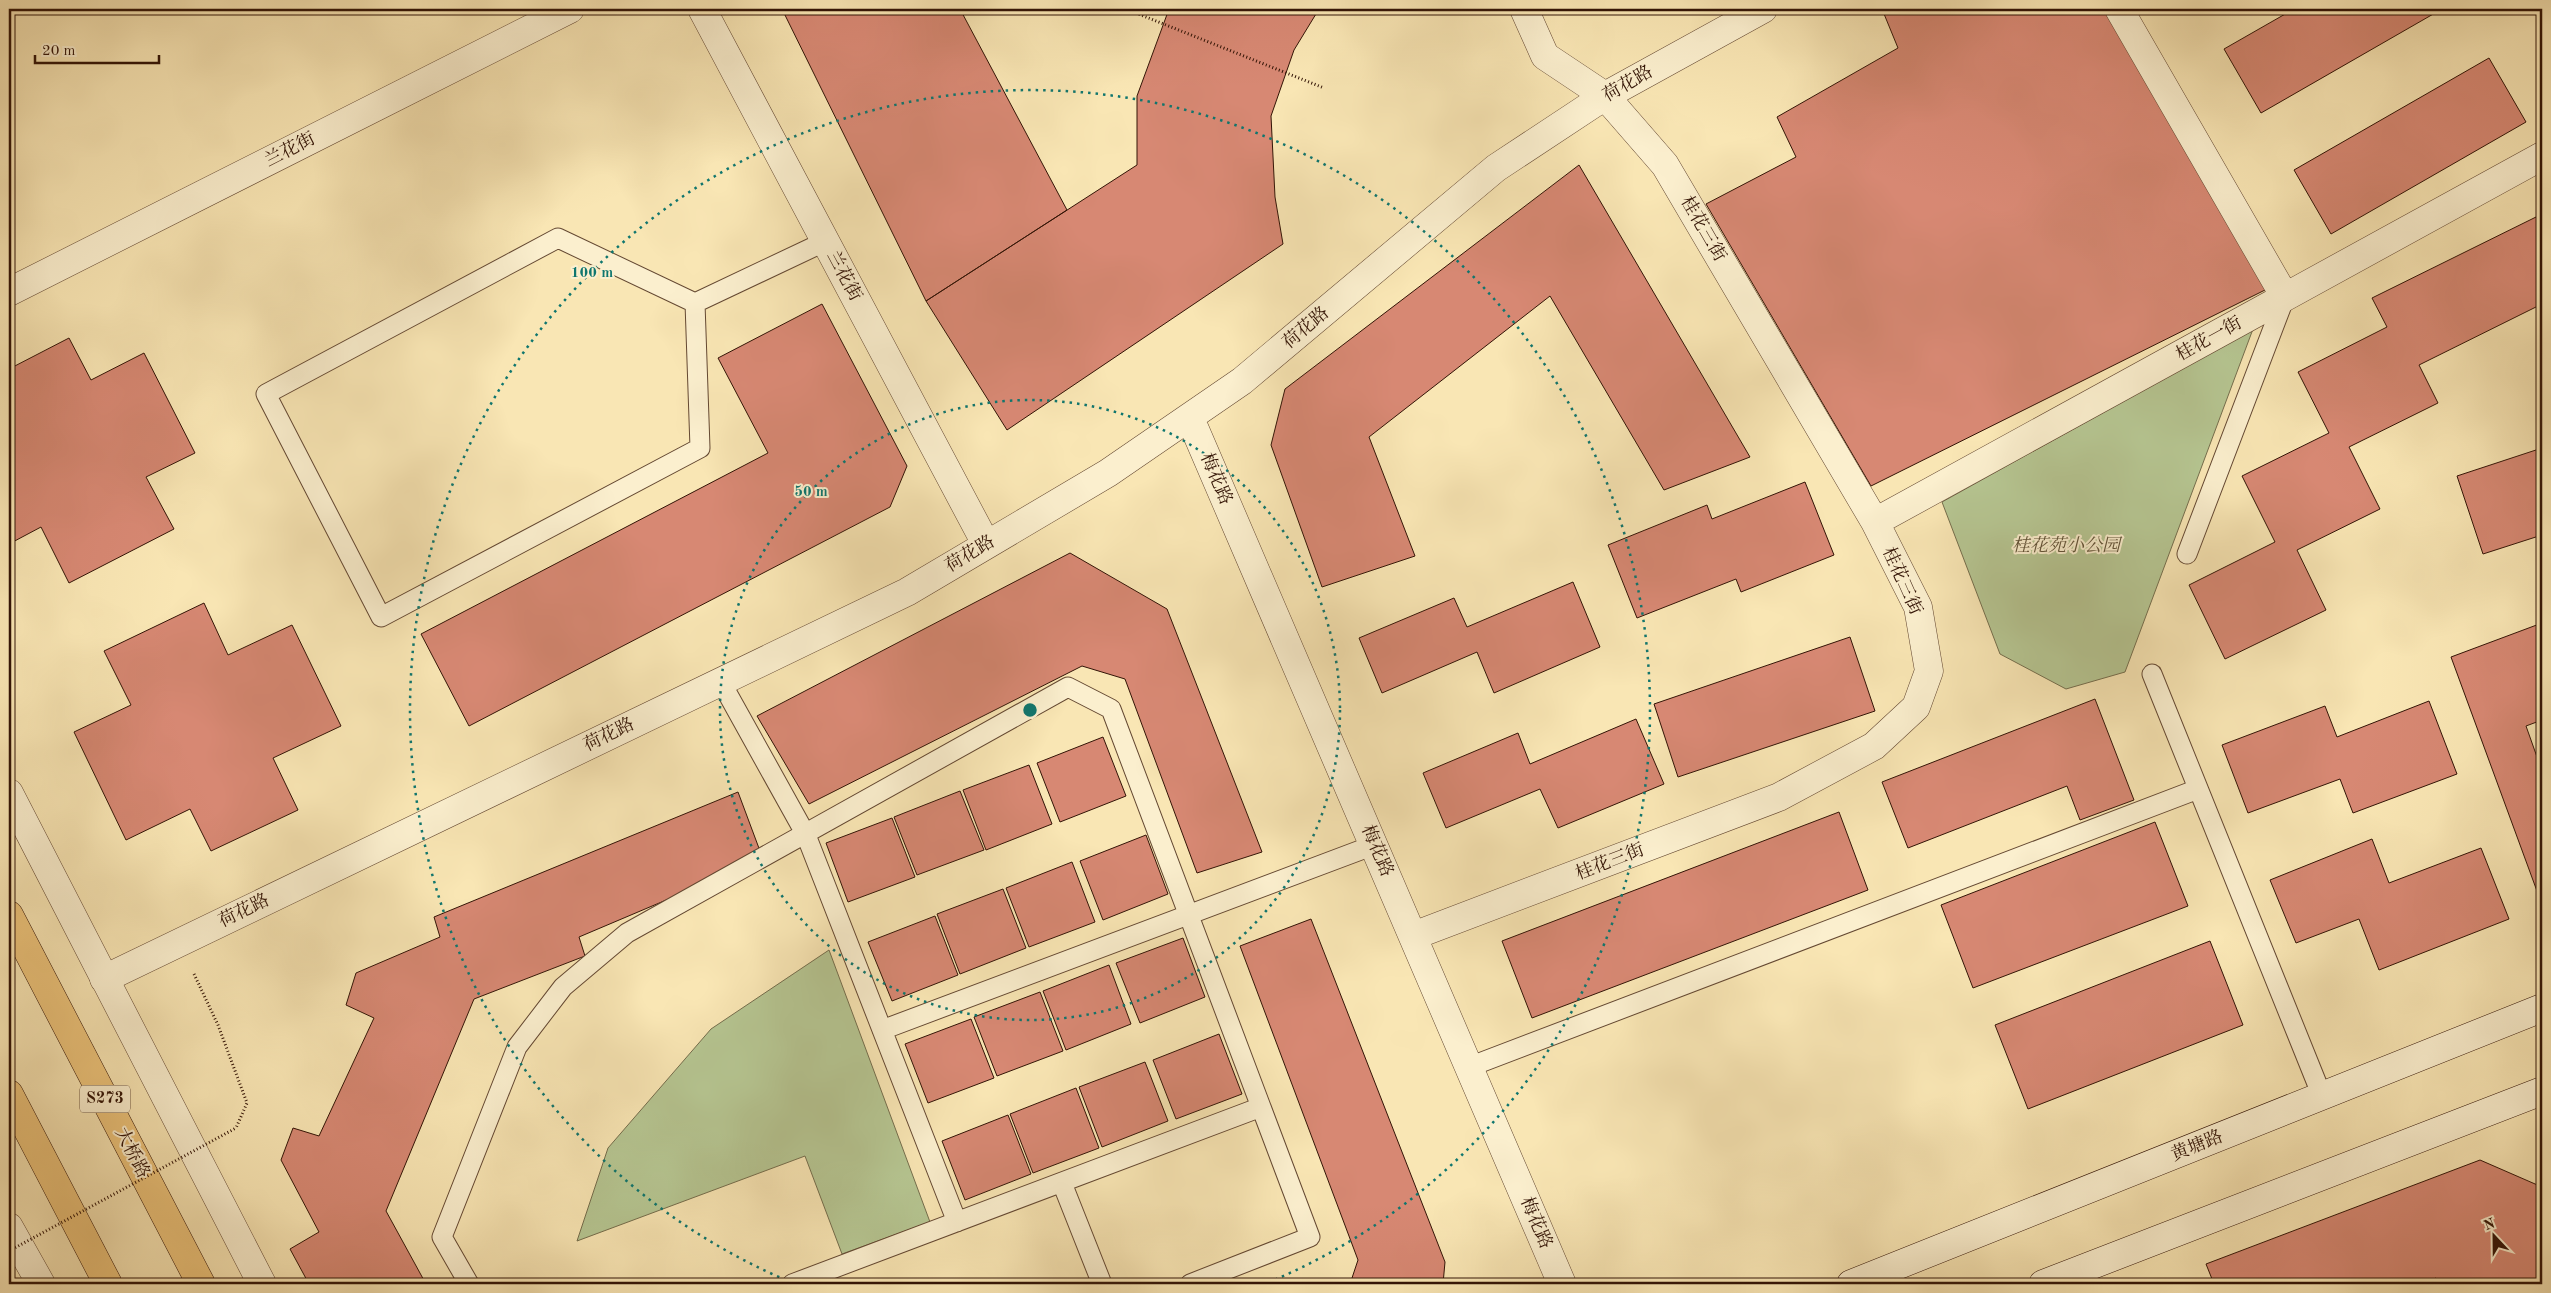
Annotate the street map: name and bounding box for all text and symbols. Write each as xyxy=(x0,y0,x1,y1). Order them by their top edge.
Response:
scale bar xyxy=(35,32,159,64)
text: 20 m xyxy=(42,44,76,59)
street label: 荷花路 xyxy=(1599,61,1656,105)
street label: 兰花街 xyxy=(261,128,318,170)
street label: 桂花三街 xyxy=(1677,192,1731,265)
street label: 兰花街 xyxy=(823,247,866,304)
text: 100 m xyxy=(571,266,613,281)
street label: 荷花路 xyxy=(1278,302,1332,352)
street label: 桂花一街 xyxy=(2172,312,2245,364)
street label: 梅花路 xyxy=(1197,450,1237,507)
text: 50 m xyxy=(794,485,828,500)
street label: 荷花路 xyxy=(941,531,998,576)
park label: 桂花苑小公园 xyxy=(2012,535,2123,555)
street label: 桂花三街 xyxy=(1879,544,1927,618)
centre of rings xyxy=(1021,701,1039,719)
street label: 荷花路 xyxy=(580,713,637,755)
street label: 梅花路 xyxy=(1358,822,1398,879)
street label: 桂花三街 xyxy=(1572,839,1647,883)
street label: 荷花路 xyxy=(215,889,272,931)
road number: S273 xyxy=(80,1086,130,1112)
street label: 大桥路 xyxy=(112,1124,154,1181)
street label: 黄塘路 xyxy=(2168,1126,2225,1164)
street label: 梅花路 xyxy=(1517,1194,1557,1251)
north arrow xyxy=(2468,1210,2518,1260)
text: N xyxy=(2482,1216,2497,1233)

